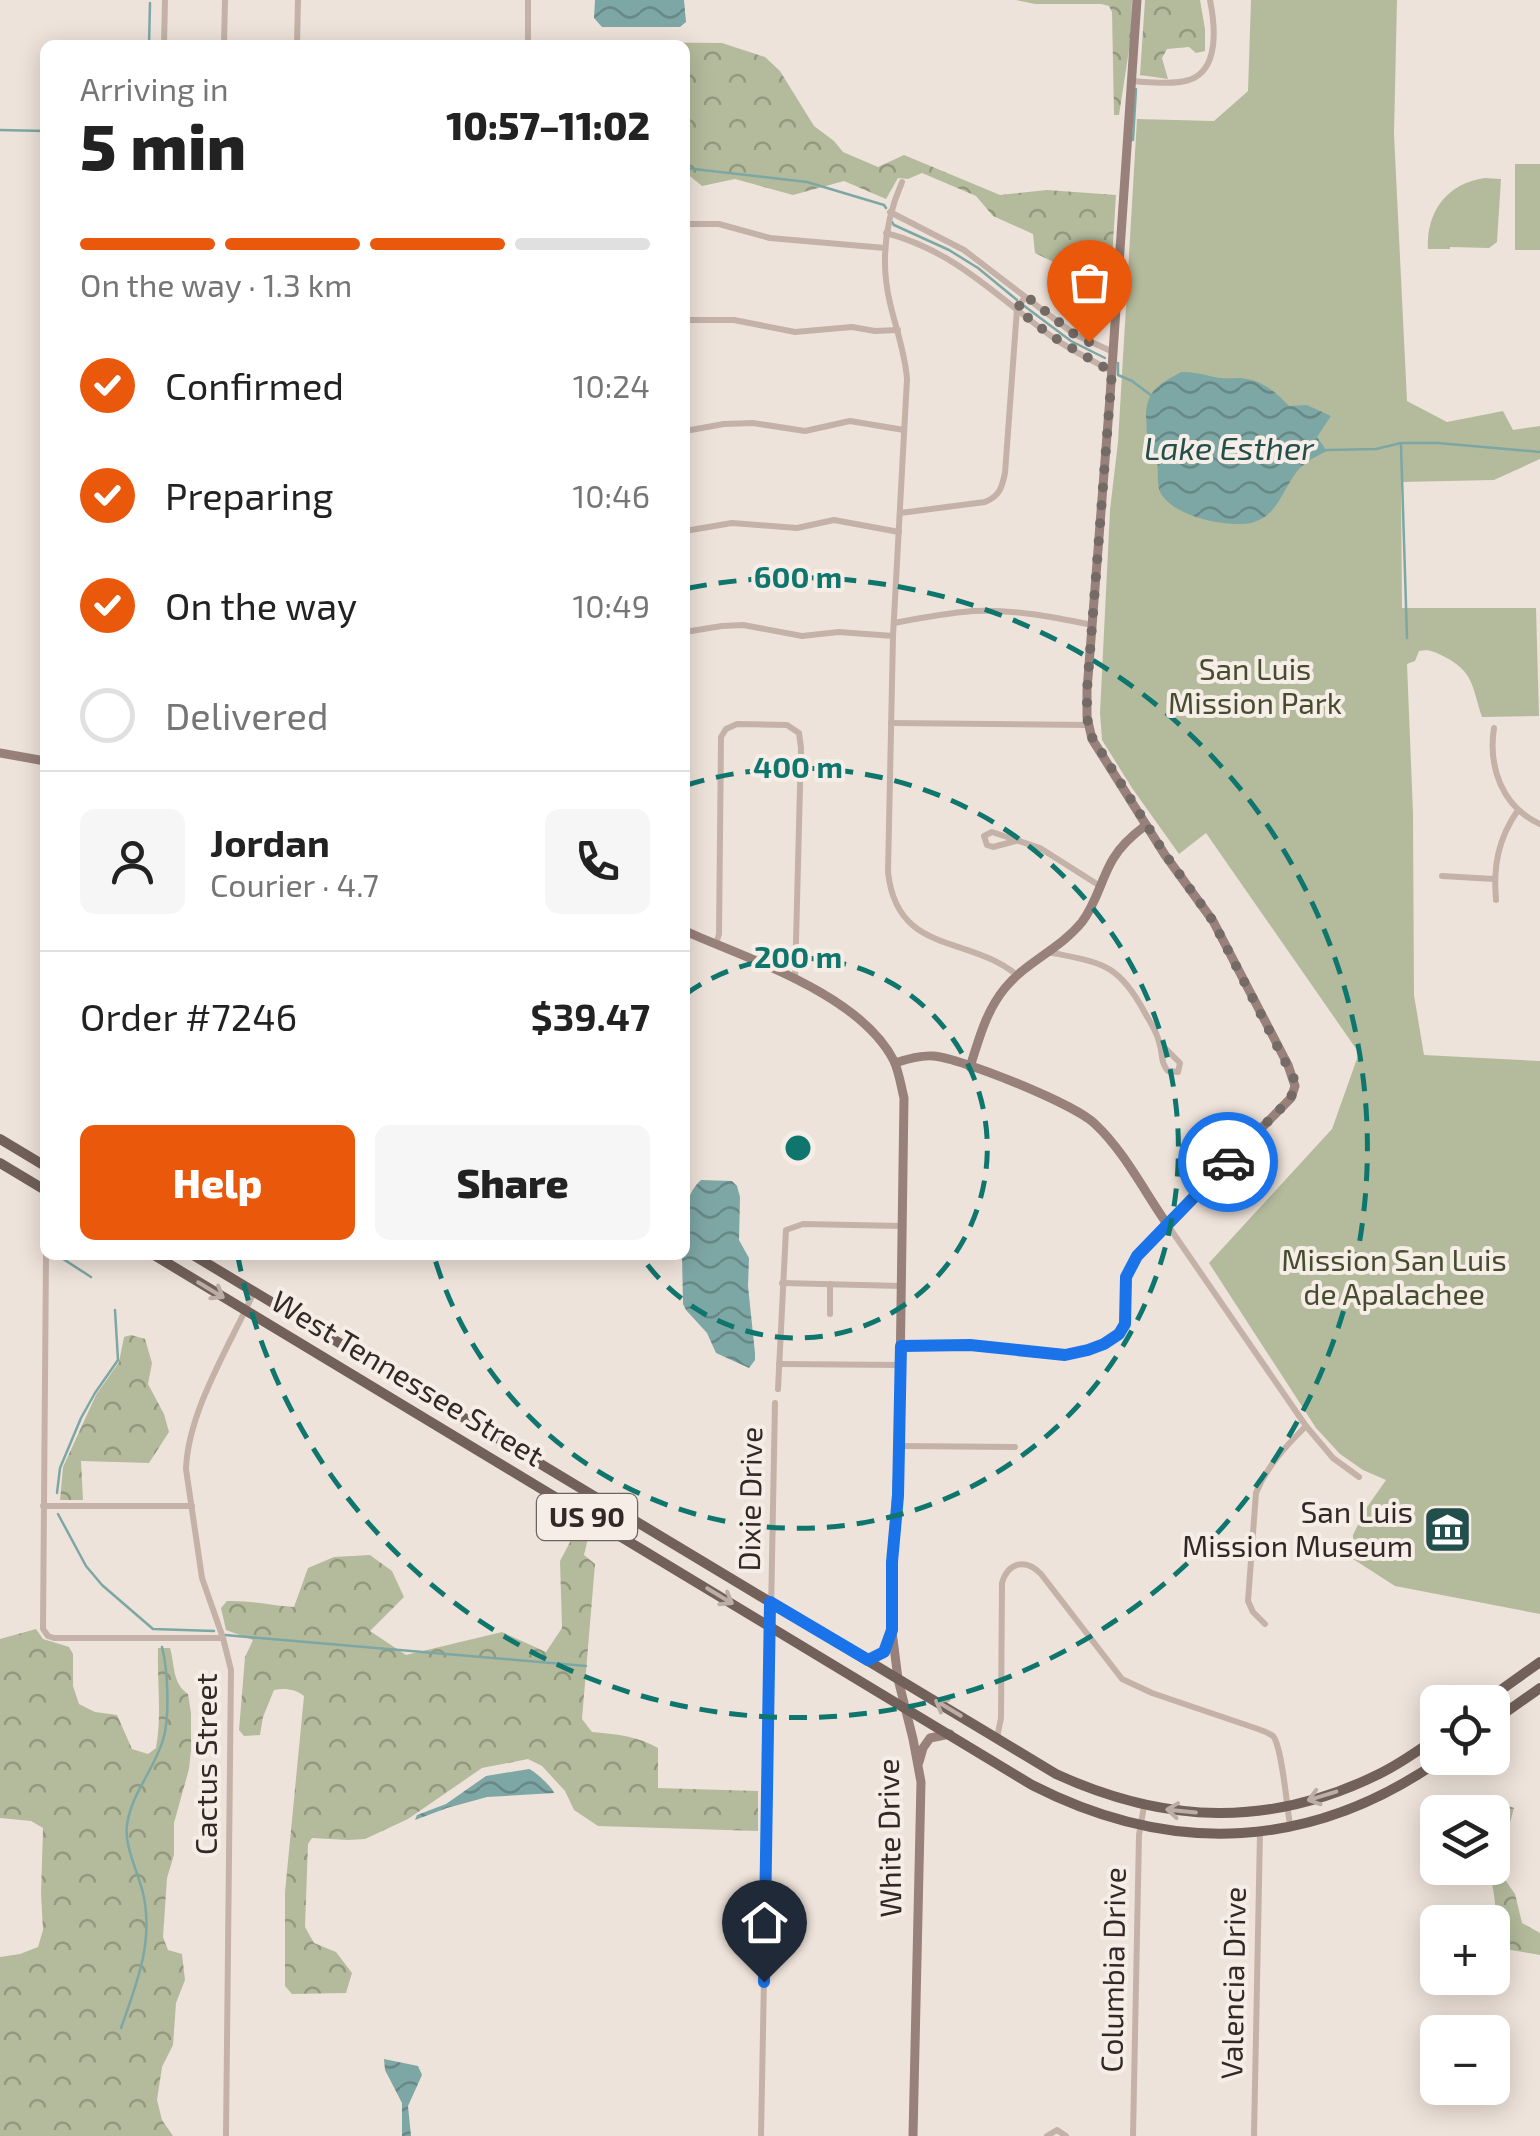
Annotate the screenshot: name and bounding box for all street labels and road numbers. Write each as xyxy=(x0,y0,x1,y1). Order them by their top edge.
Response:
street label: West Tennessee Street xyxy=(266,1282,550,1473)
street label: Dixie Drive xyxy=(730,1426,768,1572)
road number: US 90 xyxy=(537,1494,637,1540)
street label: Cactus Street xyxy=(187,1673,223,1855)
street label: White Drive xyxy=(869,1758,907,1918)
street label: Columbia Drive xyxy=(1092,1867,1132,2073)
street label: Valencia Drive xyxy=(1212,1886,1252,2080)

